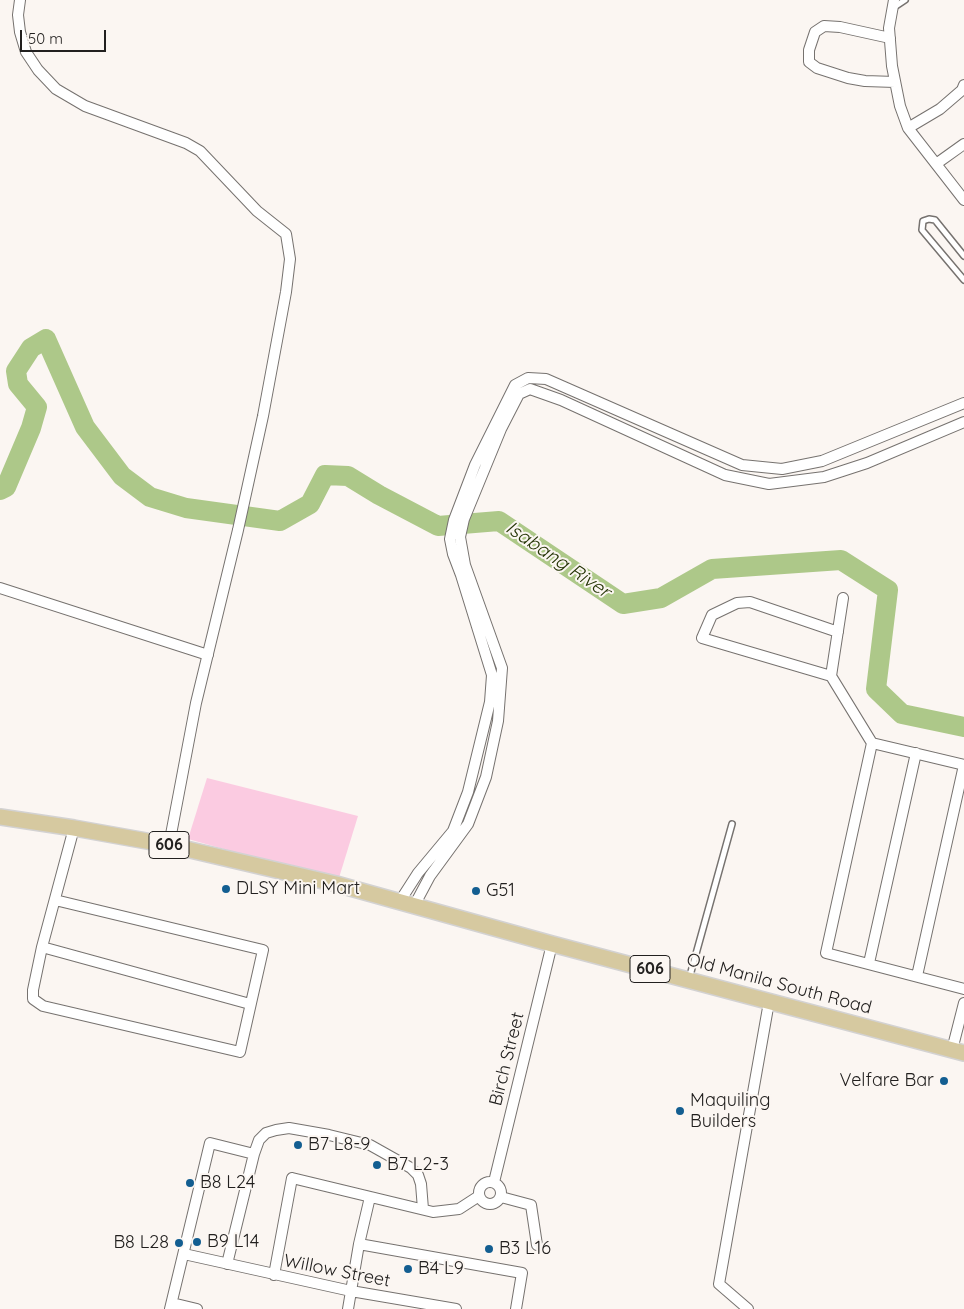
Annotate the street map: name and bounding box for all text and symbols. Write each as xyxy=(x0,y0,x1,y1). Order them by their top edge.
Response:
scale bar xyxy=(22,20,109,52)
text: 50 m xyxy=(28,29,63,48)
water label: Isabang River xyxy=(501,517,615,603)
road number: 606 xyxy=(149,832,189,858)
place label: DLSY Mini Mart xyxy=(236,878,360,900)
place label: G51 xyxy=(486,880,515,902)
marker: DLSY Mini Mart xyxy=(220,883,232,895)
marker: G51 xyxy=(470,885,482,897)
street label: Old Manila South Road xyxy=(684,949,874,1019)
road number: 606 xyxy=(630,956,670,982)
street label: Birch Street xyxy=(485,1010,529,1108)
place label: Velfare Bar xyxy=(840,1070,934,1092)
marker: Velfare Bar xyxy=(938,1075,950,1087)
place label: Maquiling Builders xyxy=(690,1090,770,1132)
marker: Maquiling Builders xyxy=(674,1105,686,1117)
place label: B7 L8-9 xyxy=(308,1134,370,1156)
marker: B7 L8-9 xyxy=(292,1139,304,1151)
place label: B7 L2-3 xyxy=(387,1154,449,1176)
marker: B7 L2-3 xyxy=(371,1159,383,1171)
place label: B8 L24 xyxy=(200,1172,255,1194)
marker: B8 L24 xyxy=(184,1177,196,1189)
place label: B9 L14 xyxy=(207,1231,259,1253)
place label: B8 L28 xyxy=(113,1232,169,1254)
marker: B9 L14 xyxy=(191,1236,203,1248)
marker: B8 L28 xyxy=(173,1237,185,1249)
place label: B3 L16 xyxy=(499,1238,551,1260)
marker: B3 L16 xyxy=(483,1243,495,1255)
street label: Willow Street xyxy=(282,1250,392,1292)
place label: B4 L9 xyxy=(418,1258,464,1280)
marker: B4 L9 xyxy=(402,1263,414,1275)

